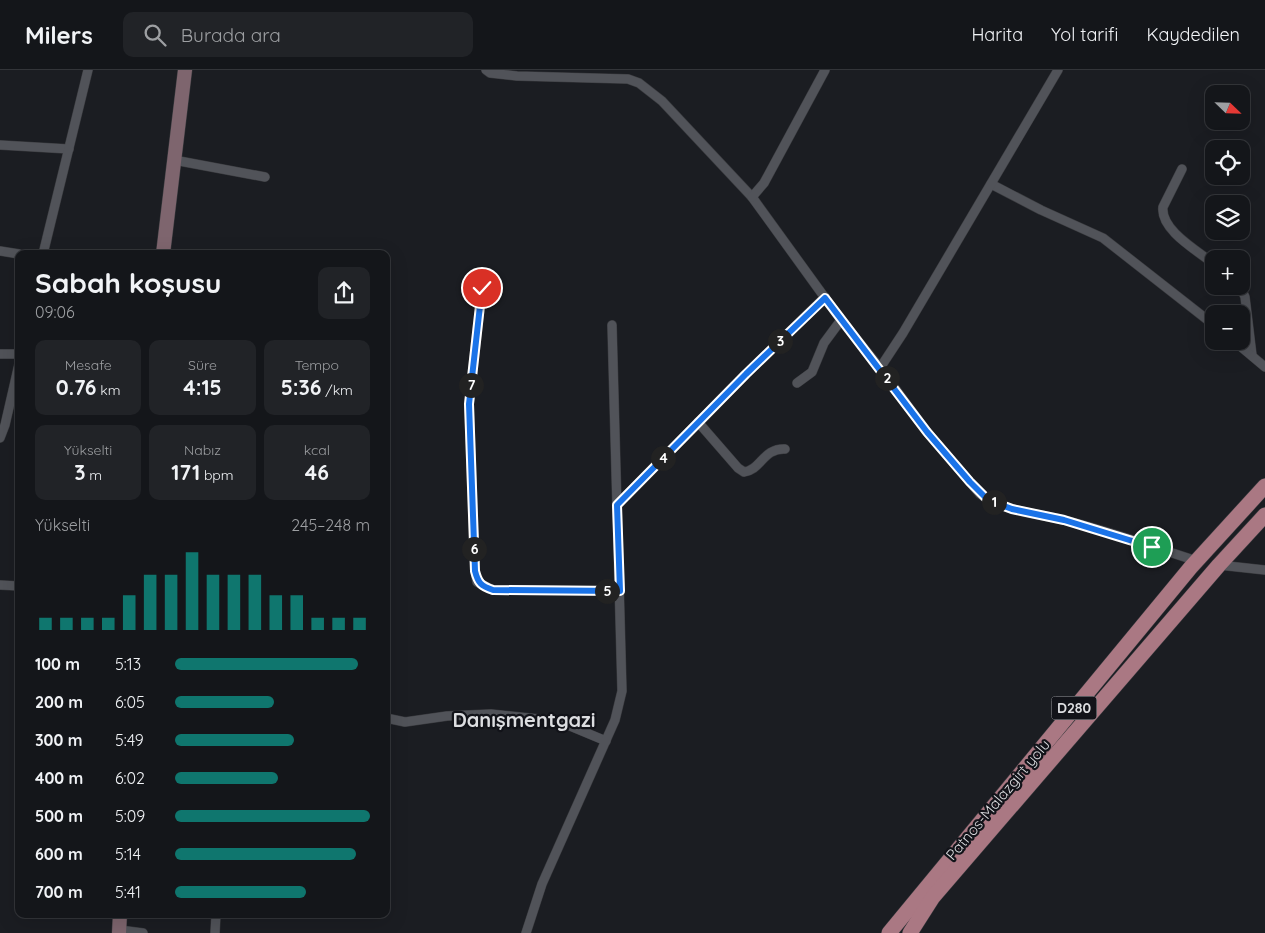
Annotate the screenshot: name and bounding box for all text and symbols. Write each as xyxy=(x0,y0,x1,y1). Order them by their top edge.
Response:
search box xyxy=(123,12,473,57)
text: Milers xyxy=(25,20,93,50)
icon: search xyxy=(141,21,169,49)
text: Burada ara xyxy=(181,23,281,47)
text: Harita xyxy=(971,23,1023,46)
text: Yol tarifi xyxy=(1051,23,1118,46)
text: Kaydedilen xyxy=(1146,23,1240,46)
north arrow xyxy=(1205,85,1250,130)
map controls xyxy=(1205,85,1250,350)
button: locate xyxy=(1205,140,1250,185)
button: layers xyxy=(1205,195,1250,240)
button: + xyxy=(1205,250,1250,295)
text: Sabah koşusu xyxy=(35,265,221,300)
button: share xyxy=(318,267,370,319)
pin xyxy=(461,267,503,309)
icon: check xyxy=(468,274,496,302)
text: 09:06 xyxy=(35,302,75,322)
button: − xyxy=(1205,305,1250,350)
pin: 3 xyxy=(768,328,792,354)
text: 3 xyxy=(777,332,784,350)
text: Mesafe xyxy=(65,356,112,374)
text: Süre xyxy=(188,356,217,374)
text: Tempo xyxy=(295,356,339,374)
pin: 2 xyxy=(874,366,900,390)
text: 2 xyxy=(884,369,891,387)
pin: 7 xyxy=(458,372,484,398)
text: 0.76 xyxy=(56,374,96,400)
text: 4:15 xyxy=(183,374,222,400)
text: 5:36 xyxy=(281,374,322,400)
text: 7 xyxy=(468,376,475,394)
text: km xyxy=(96,381,121,399)
text: /km xyxy=(322,381,353,399)
text: Yükselti xyxy=(64,441,112,459)
text: Nabız xyxy=(184,441,221,459)
text: kcal xyxy=(304,441,330,459)
pin: 4 xyxy=(650,446,676,470)
text: 4 xyxy=(659,449,668,467)
text: 3 xyxy=(74,459,86,485)
text: 171 xyxy=(171,459,200,485)
text: 46 xyxy=(305,459,329,485)
text: m xyxy=(86,466,102,484)
text: bpm xyxy=(200,466,234,484)
pin: 1 xyxy=(982,490,1006,514)
text: 1 xyxy=(992,493,997,511)
text: Yükselti xyxy=(35,515,90,535)
text: 245–248 m xyxy=(291,515,370,535)
pin xyxy=(1131,526,1173,568)
icon: arrive xyxy=(1138,533,1166,561)
pin: 6 xyxy=(462,536,486,562)
text: 6 xyxy=(471,540,478,558)
pin: 5 xyxy=(594,578,620,604)
text: 5 xyxy=(603,582,612,600)
text: 100 m xyxy=(35,654,80,674)
text: 5:13 xyxy=(115,654,141,674)
text: 200 m xyxy=(35,692,83,712)
text: 6:05 xyxy=(115,692,145,712)
road number: D280 xyxy=(1052,696,1096,720)
district label: Danışmentgazi xyxy=(453,707,596,732)
text: 300 m xyxy=(35,730,82,750)
text: 5:49 xyxy=(115,730,144,750)
street label: Patnos-Malazgirt yolu xyxy=(942,735,1054,864)
text: 400 m xyxy=(35,768,83,788)
text: 6:02 xyxy=(115,768,145,788)
text: 500 m xyxy=(35,806,83,826)
text: 5:09 xyxy=(115,806,145,826)
text: 600 m xyxy=(35,844,83,864)
text: 5:14 xyxy=(115,844,141,864)
text: 700 m xyxy=(35,882,83,902)
text: 5:41 xyxy=(115,882,141,902)

